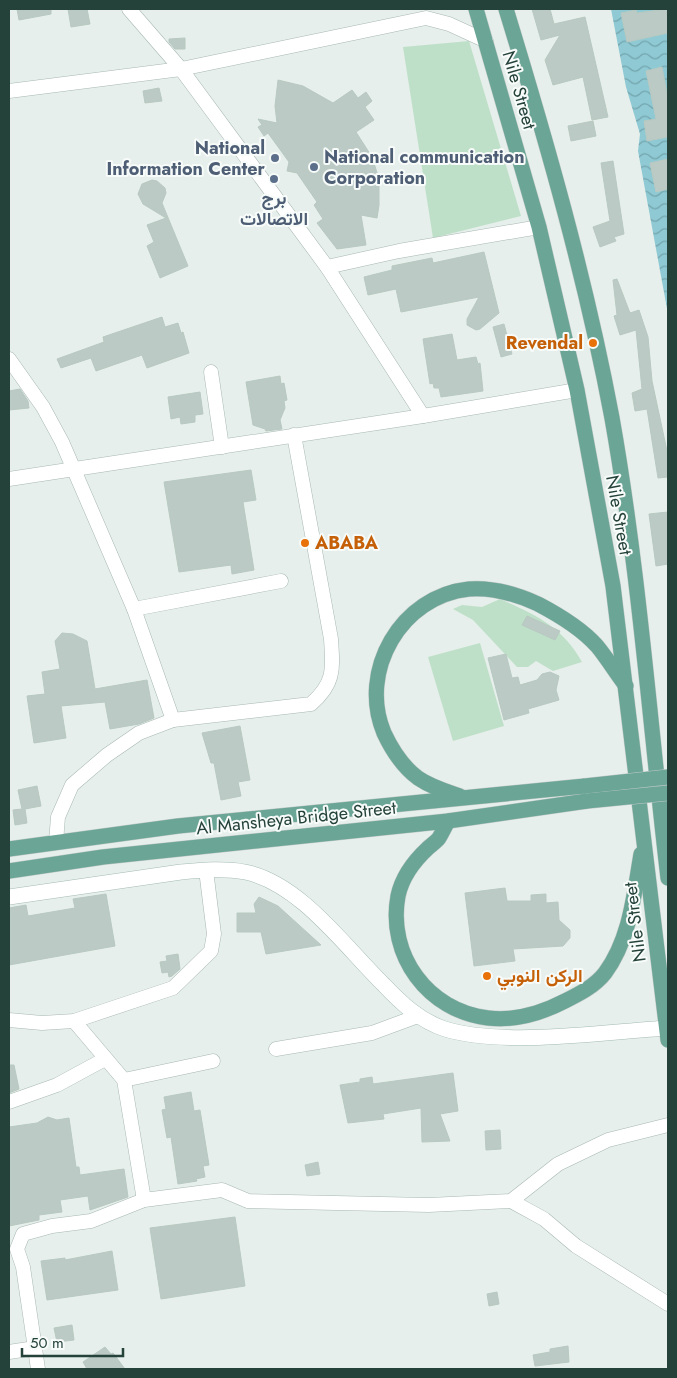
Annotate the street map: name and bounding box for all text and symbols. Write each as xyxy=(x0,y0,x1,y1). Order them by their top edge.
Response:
street label: Nile Street xyxy=(495,48,543,133)
place label: National Information Center xyxy=(106,135,266,182)
place label: National communication Corporation xyxy=(324,144,525,191)
marker: National Information Center xyxy=(269,152,281,164)
marker: National communication Corporation xyxy=(308,161,320,173)
marker: برج الاتصالات xyxy=(268,173,280,185)
place label: برج الاتصالات xyxy=(240,185,308,232)
place label: Revendal xyxy=(506,330,583,356)
marker: Revendal xyxy=(587,337,599,349)
street label: Nile Street xyxy=(599,473,639,558)
place label: ABABA xyxy=(314,530,379,556)
marker: ABABA xyxy=(299,537,311,549)
street label: Al Mansheya Bridge Street xyxy=(195,795,398,841)
street label: Nile Street xyxy=(617,880,653,963)
place label: الركن النوبي xyxy=(497,963,583,991)
marker: الركن النوبي xyxy=(481,970,493,982)
scale bar xyxy=(22,1326,124,1358)
text: 50 m xyxy=(30,1332,64,1354)

